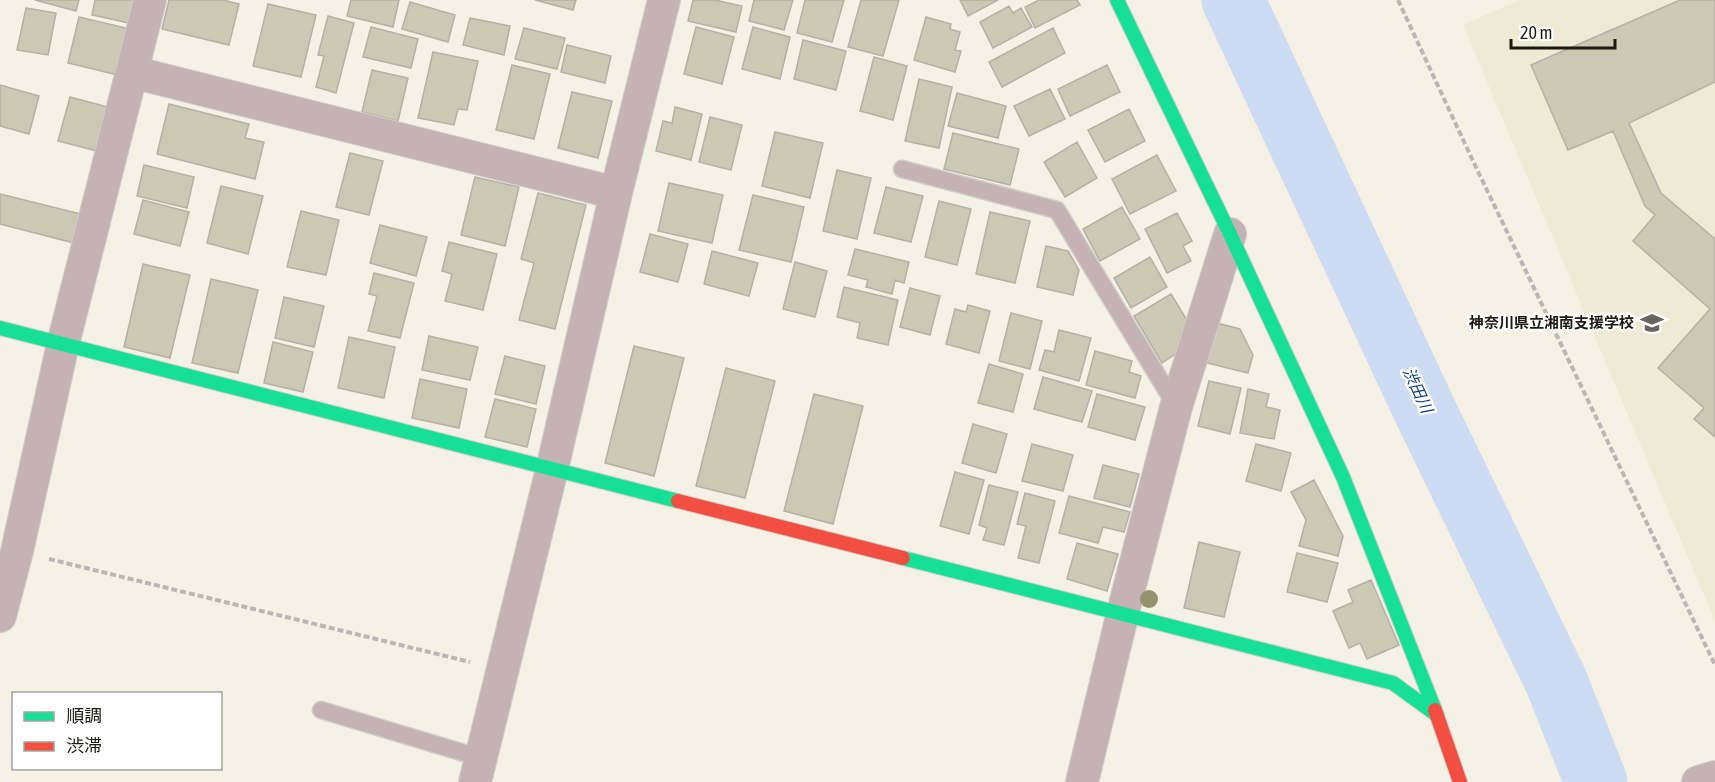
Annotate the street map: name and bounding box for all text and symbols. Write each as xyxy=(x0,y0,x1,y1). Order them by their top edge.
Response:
scale bar xyxy=(1511,12,1614,50)
text: 20 m xyxy=(1520,22,1552,43)
school or university icon: 神奈川県立湘南支援学校 xyxy=(1639,310,1665,336)
place label: 神奈川県立湘南支援学校 xyxy=(1468,314,1634,331)
water label: 渋田川 xyxy=(1400,364,1437,417)
legend xyxy=(12,692,222,770)
text: 順調 xyxy=(66,705,102,726)
text: 渋滞 xyxy=(66,735,102,756)

